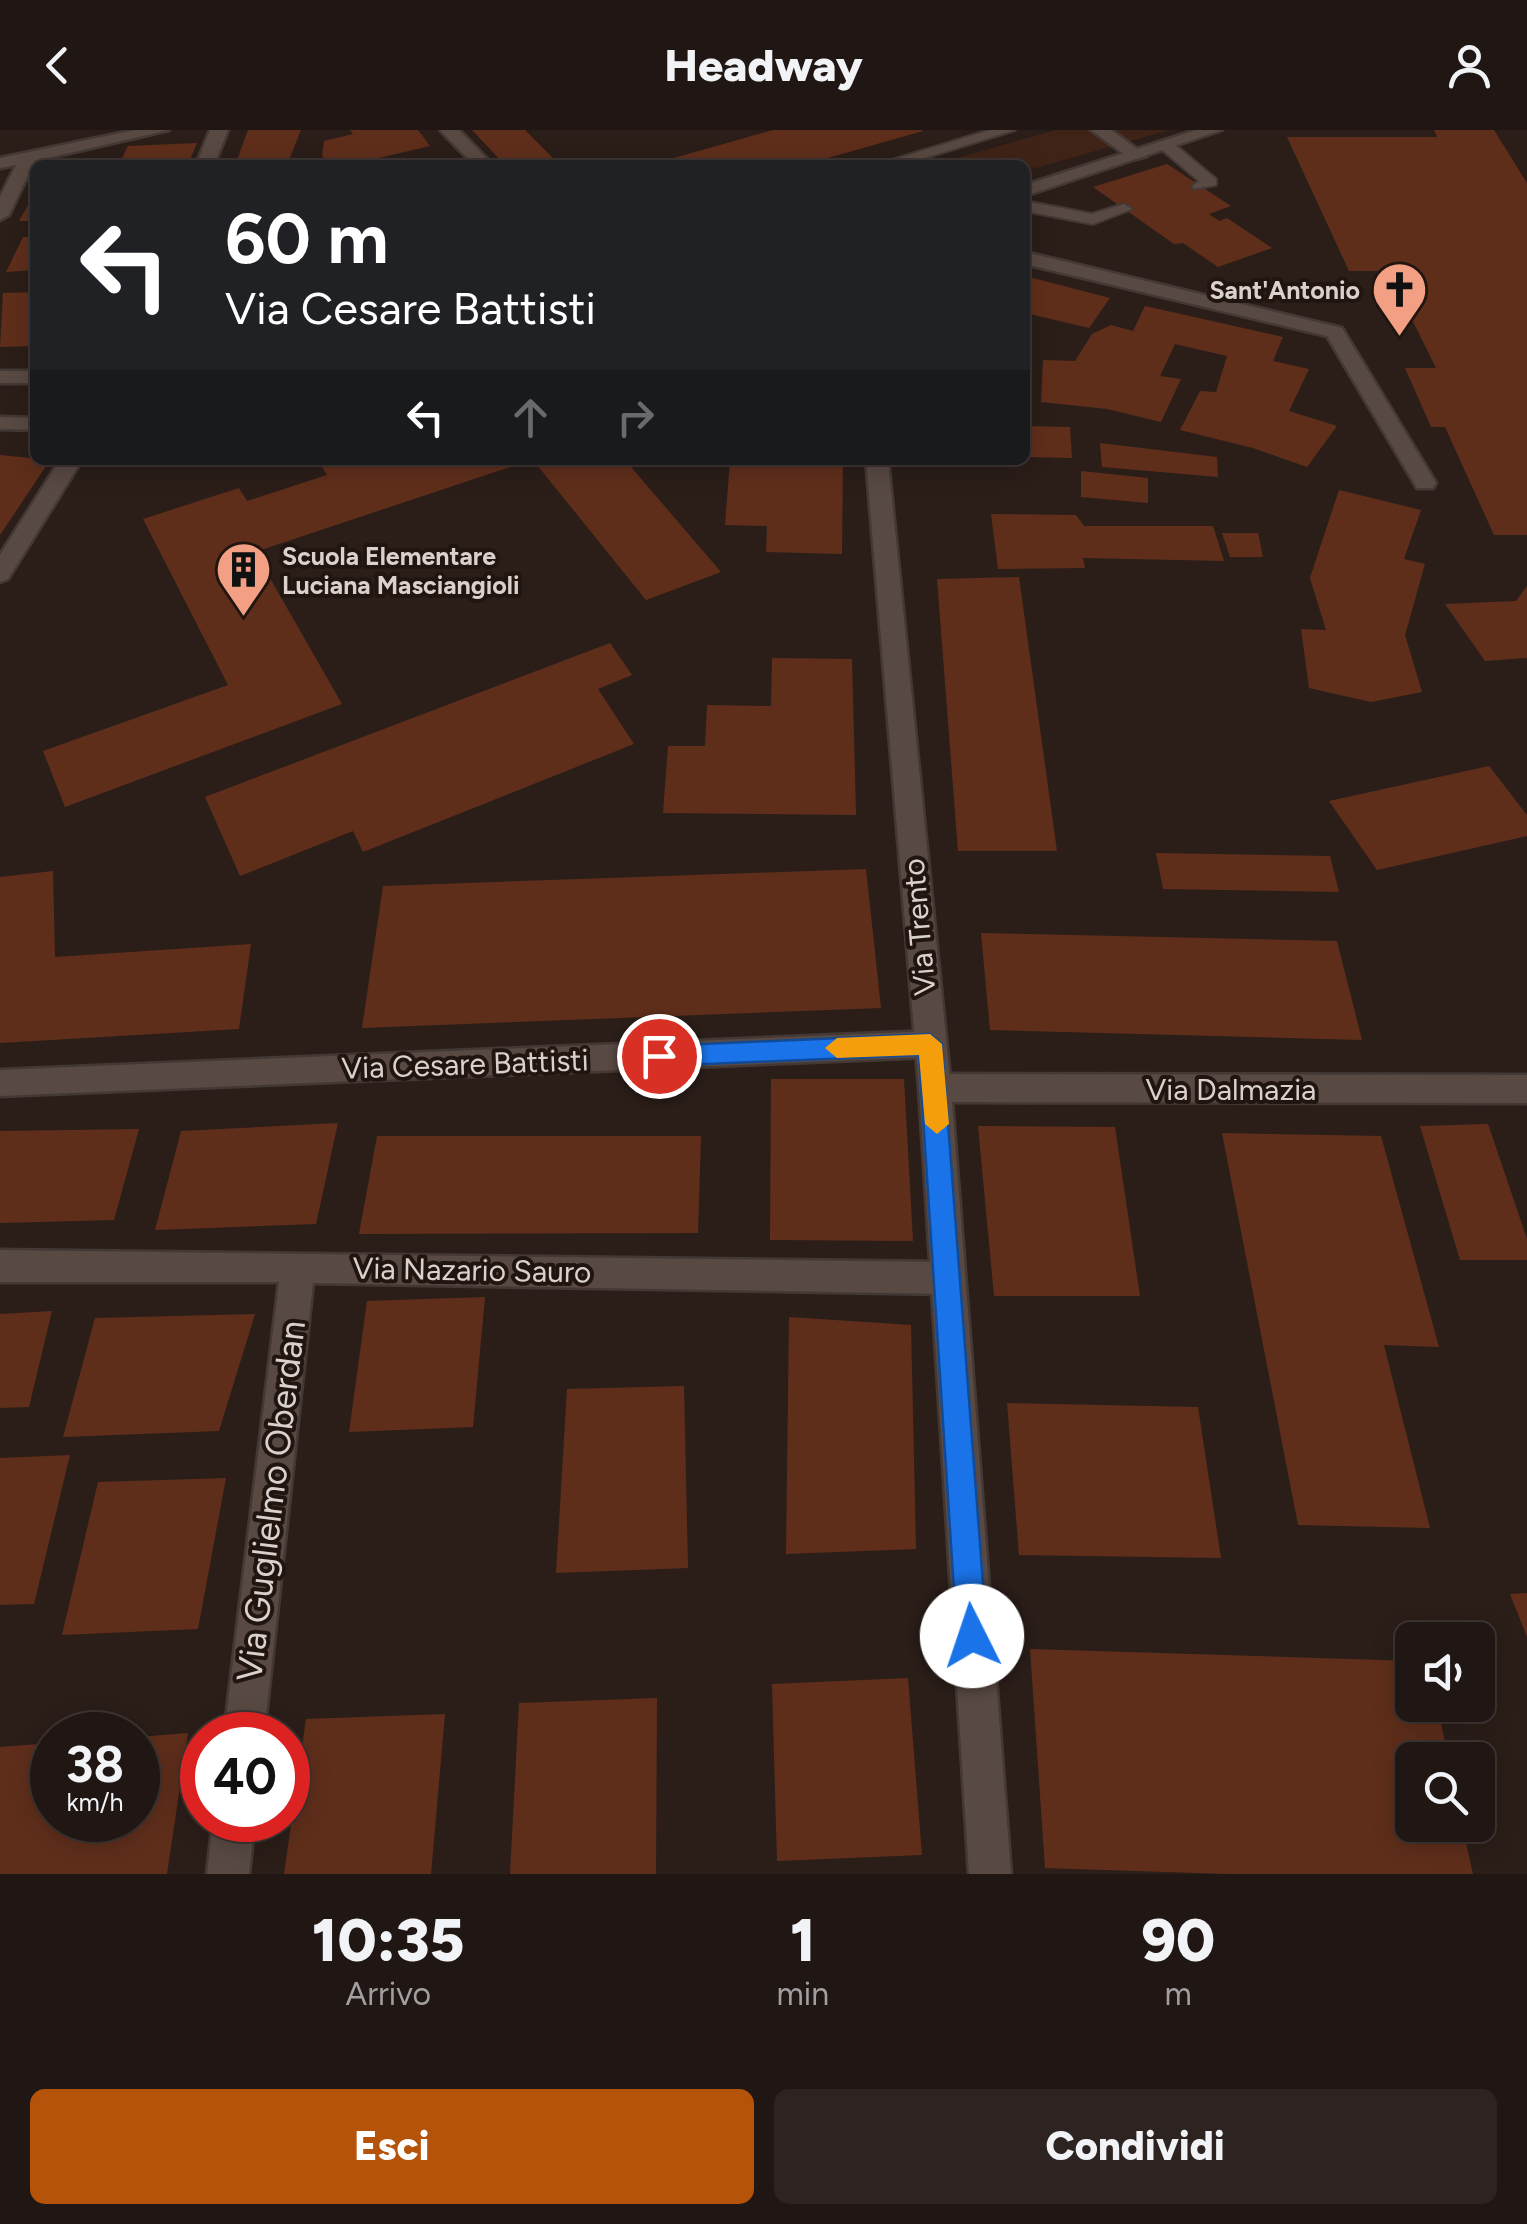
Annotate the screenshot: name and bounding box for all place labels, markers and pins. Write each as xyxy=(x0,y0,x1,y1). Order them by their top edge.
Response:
church icon: Sant'Antonio xyxy=(1369,260,1429,339)
place label: Sant'Antonio xyxy=(1209,275,1360,305)
building icon: Scuola Elementare Luciana Masciangioli xyxy=(213,540,273,619)
place label: Scuola Elementare Luciana Masciangioli xyxy=(282,541,520,600)
pin xyxy=(617,1014,702,1099)

